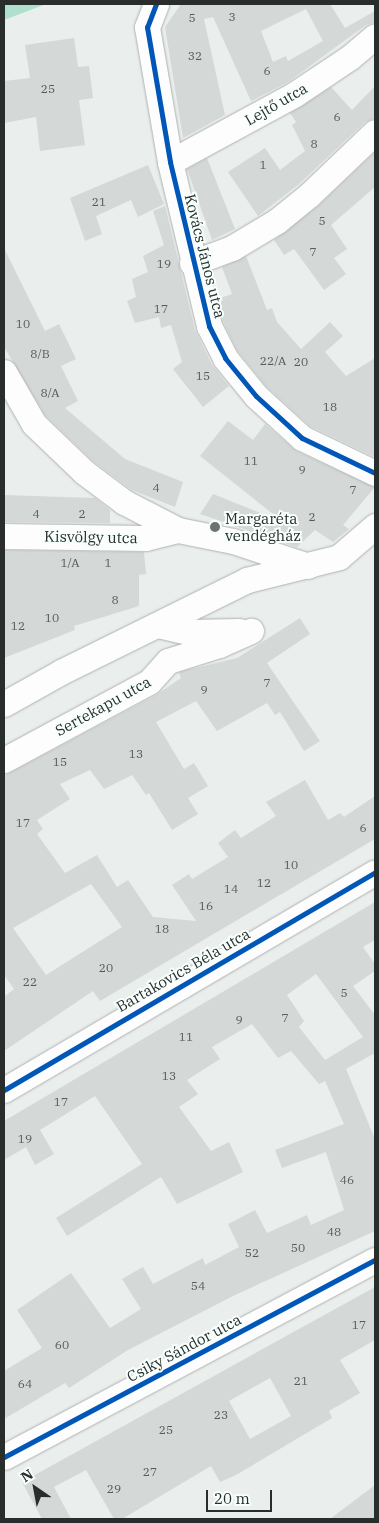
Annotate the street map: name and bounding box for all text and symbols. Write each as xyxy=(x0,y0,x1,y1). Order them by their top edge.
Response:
house number: 3 xyxy=(228,10,236,24)
house number: 5 xyxy=(188,11,196,25)
house number: 32 xyxy=(188,49,202,63)
house number: 6 xyxy=(263,64,271,78)
street label: Lejtő utca xyxy=(242,79,310,129)
house number: 25 xyxy=(41,82,55,96)
house number: 6 xyxy=(333,110,341,124)
house number: 8 xyxy=(310,137,318,151)
house number: 1 xyxy=(259,158,267,172)
street label: Kovács János utca xyxy=(181,192,229,320)
house number: 21 xyxy=(92,195,106,209)
house number: 5 xyxy=(318,214,326,228)
house number: 7 xyxy=(309,245,317,259)
house number: 19 xyxy=(157,257,171,271)
house number: 17 xyxy=(154,302,168,316)
house number: 10 xyxy=(16,317,30,331)
house number: 8/B xyxy=(30,347,50,361)
house number: 22/A xyxy=(260,354,286,368)
house number: 20 xyxy=(294,355,308,369)
house number: 15 xyxy=(196,369,210,383)
house number: 8/A xyxy=(40,386,60,400)
house number: 18 xyxy=(323,400,337,414)
house number: 11 xyxy=(244,454,258,468)
house number: 9 xyxy=(298,463,306,477)
house number: 4 xyxy=(152,481,160,495)
house number: 7 xyxy=(349,483,357,497)
house number: 4 xyxy=(32,507,40,521)
house number: 2 xyxy=(78,507,86,521)
place label: Margaréta vendégház xyxy=(225,509,301,544)
house number: 2 xyxy=(308,510,316,524)
marker: Margaréta vendégház xyxy=(209,521,221,533)
street label: Kisvölgy utca xyxy=(44,527,138,547)
house number: 1/A xyxy=(60,556,80,570)
house number: 1 xyxy=(104,556,112,570)
house number: 8 xyxy=(111,593,119,607)
house number: 10 xyxy=(45,611,59,625)
house number: 12 xyxy=(11,619,25,633)
street label: Sertekapu utca xyxy=(52,672,154,740)
house number: 7 xyxy=(263,676,271,690)
house number: 9 xyxy=(200,683,208,697)
house number: 13 xyxy=(129,747,143,761)
house number: 15 xyxy=(53,755,67,769)
house number: 17 xyxy=(16,816,30,830)
house number: 6 xyxy=(359,821,367,835)
house number: 10 xyxy=(284,858,298,872)
house number: 12 xyxy=(257,876,271,890)
house number: 14 xyxy=(224,882,238,896)
house number: 16 xyxy=(199,899,213,913)
house number: 18 xyxy=(155,922,169,936)
street label: Bartakovics Béla utca xyxy=(113,924,253,1016)
house number: 20 xyxy=(99,961,113,975)
house number: 22 xyxy=(23,975,37,989)
house number: 5 xyxy=(340,986,348,1000)
house number: 7 xyxy=(281,1011,289,1025)
house number: 9 xyxy=(235,1013,243,1027)
house number: 11 xyxy=(179,1030,193,1044)
house number: 13 xyxy=(162,1069,176,1083)
house number: 17 xyxy=(54,1095,68,1109)
house number: 19 xyxy=(18,1132,32,1146)
house number: 46 xyxy=(340,1173,354,1187)
house number: 48 xyxy=(327,1225,341,1239)
house number: 50 xyxy=(291,1241,305,1255)
house number: 52 xyxy=(245,1246,259,1260)
house number: 54 xyxy=(191,1279,205,1293)
street label: Csiky Sándor utca xyxy=(124,1310,244,1386)
house number: 17 xyxy=(352,1318,366,1332)
house number: 60 xyxy=(55,1338,69,1352)
house number: 21 xyxy=(294,1374,308,1388)
house number: 64 xyxy=(18,1377,32,1391)
house number: 23 xyxy=(214,1408,228,1422)
house number: 25 xyxy=(159,1423,173,1437)
north arrow xyxy=(10,1463,60,1513)
text: N xyxy=(17,1465,36,1486)
house number: 27 xyxy=(143,1465,157,1479)
scale bar xyxy=(209,1480,275,1512)
house number: 29 xyxy=(107,1482,121,1496)
text: 20 m xyxy=(214,1489,250,1508)

